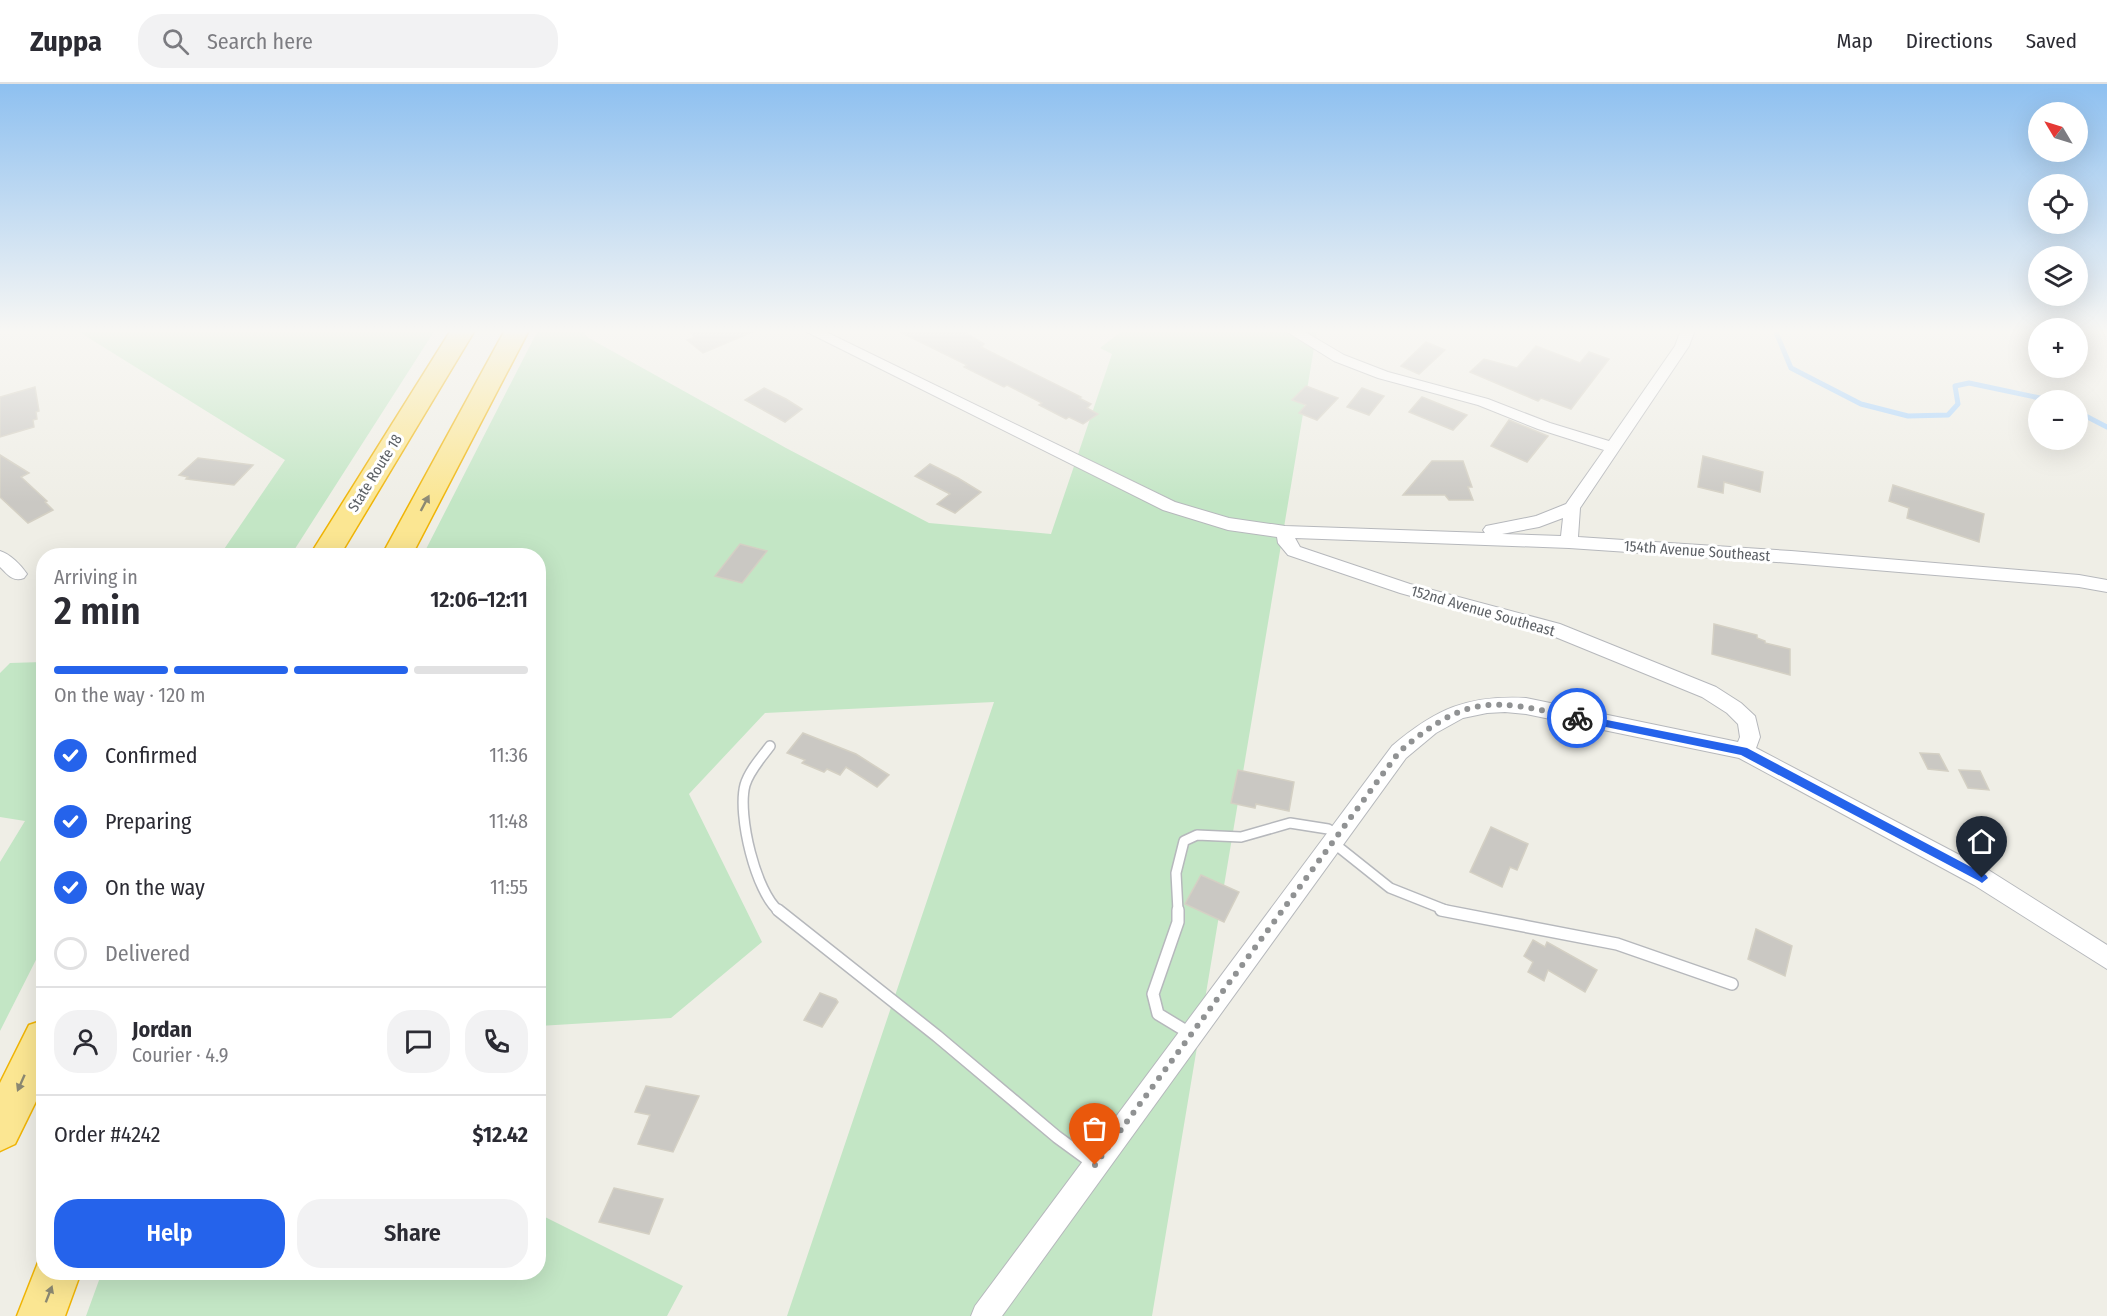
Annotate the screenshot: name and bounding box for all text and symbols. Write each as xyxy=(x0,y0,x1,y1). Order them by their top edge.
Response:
search box xyxy=(138,14,558,68)
text: Zuppa xyxy=(30,25,102,58)
icon: search xyxy=(159,25,192,58)
text: Search here xyxy=(207,28,313,55)
text: Map xyxy=(1836,28,1873,54)
text: Directions xyxy=(1906,28,1993,54)
text: Saved xyxy=(2026,28,2077,54)
north arrow xyxy=(2028,102,2088,162)
map controls xyxy=(2028,102,2088,450)
button: locate xyxy=(2028,174,2088,234)
button: layers xyxy=(2028,246,2088,306)
button: + xyxy=(2028,318,2088,378)
button: − xyxy=(2028,390,2088,450)
street label: State Route 18 xyxy=(344,431,406,515)
one-way arrow xyxy=(420,495,430,512)
street label: 154th Avenue Southeast xyxy=(1623,537,1771,565)
text: Arriving in xyxy=(54,565,138,589)
street label: 152nd Avenue Southeast xyxy=(1409,582,1557,640)
text: 12:06–12:11 xyxy=(430,586,528,613)
text: 2 min xyxy=(54,588,141,634)
text: On the way · 120 m xyxy=(54,683,205,707)
courier xyxy=(1547,688,1607,748)
icon: bike xyxy=(1561,702,1594,735)
icon: check xyxy=(54,739,87,772)
text: Confirmed xyxy=(105,742,198,769)
text: 11:36 xyxy=(489,743,528,767)
icon: check xyxy=(54,805,87,838)
text: Preparing xyxy=(105,808,191,835)
text: 11:48 xyxy=(489,809,528,833)
pin xyxy=(1956,816,2007,878)
icon: home xyxy=(1965,825,1998,858)
icon: check xyxy=(54,871,87,904)
text: On the way xyxy=(105,874,205,901)
text: 11:55 xyxy=(490,875,528,899)
text: Delivered xyxy=(105,940,190,967)
button: person xyxy=(54,1010,117,1073)
button: chat xyxy=(387,1010,450,1073)
button: phone xyxy=(465,1010,528,1073)
text: Jordan xyxy=(132,1016,192,1043)
text: Courier · 4.9 xyxy=(132,1043,228,1067)
one-way arrow xyxy=(16,1075,25,1092)
pin xyxy=(1069,1103,1120,1165)
icon: bag xyxy=(1078,1112,1111,1145)
text: Order #4242 xyxy=(54,1121,160,1148)
text: $12.42 xyxy=(473,1121,528,1148)
button: Help xyxy=(54,1199,285,1268)
button: Share xyxy=(297,1199,528,1268)
one-way arrow xyxy=(45,1285,55,1303)

